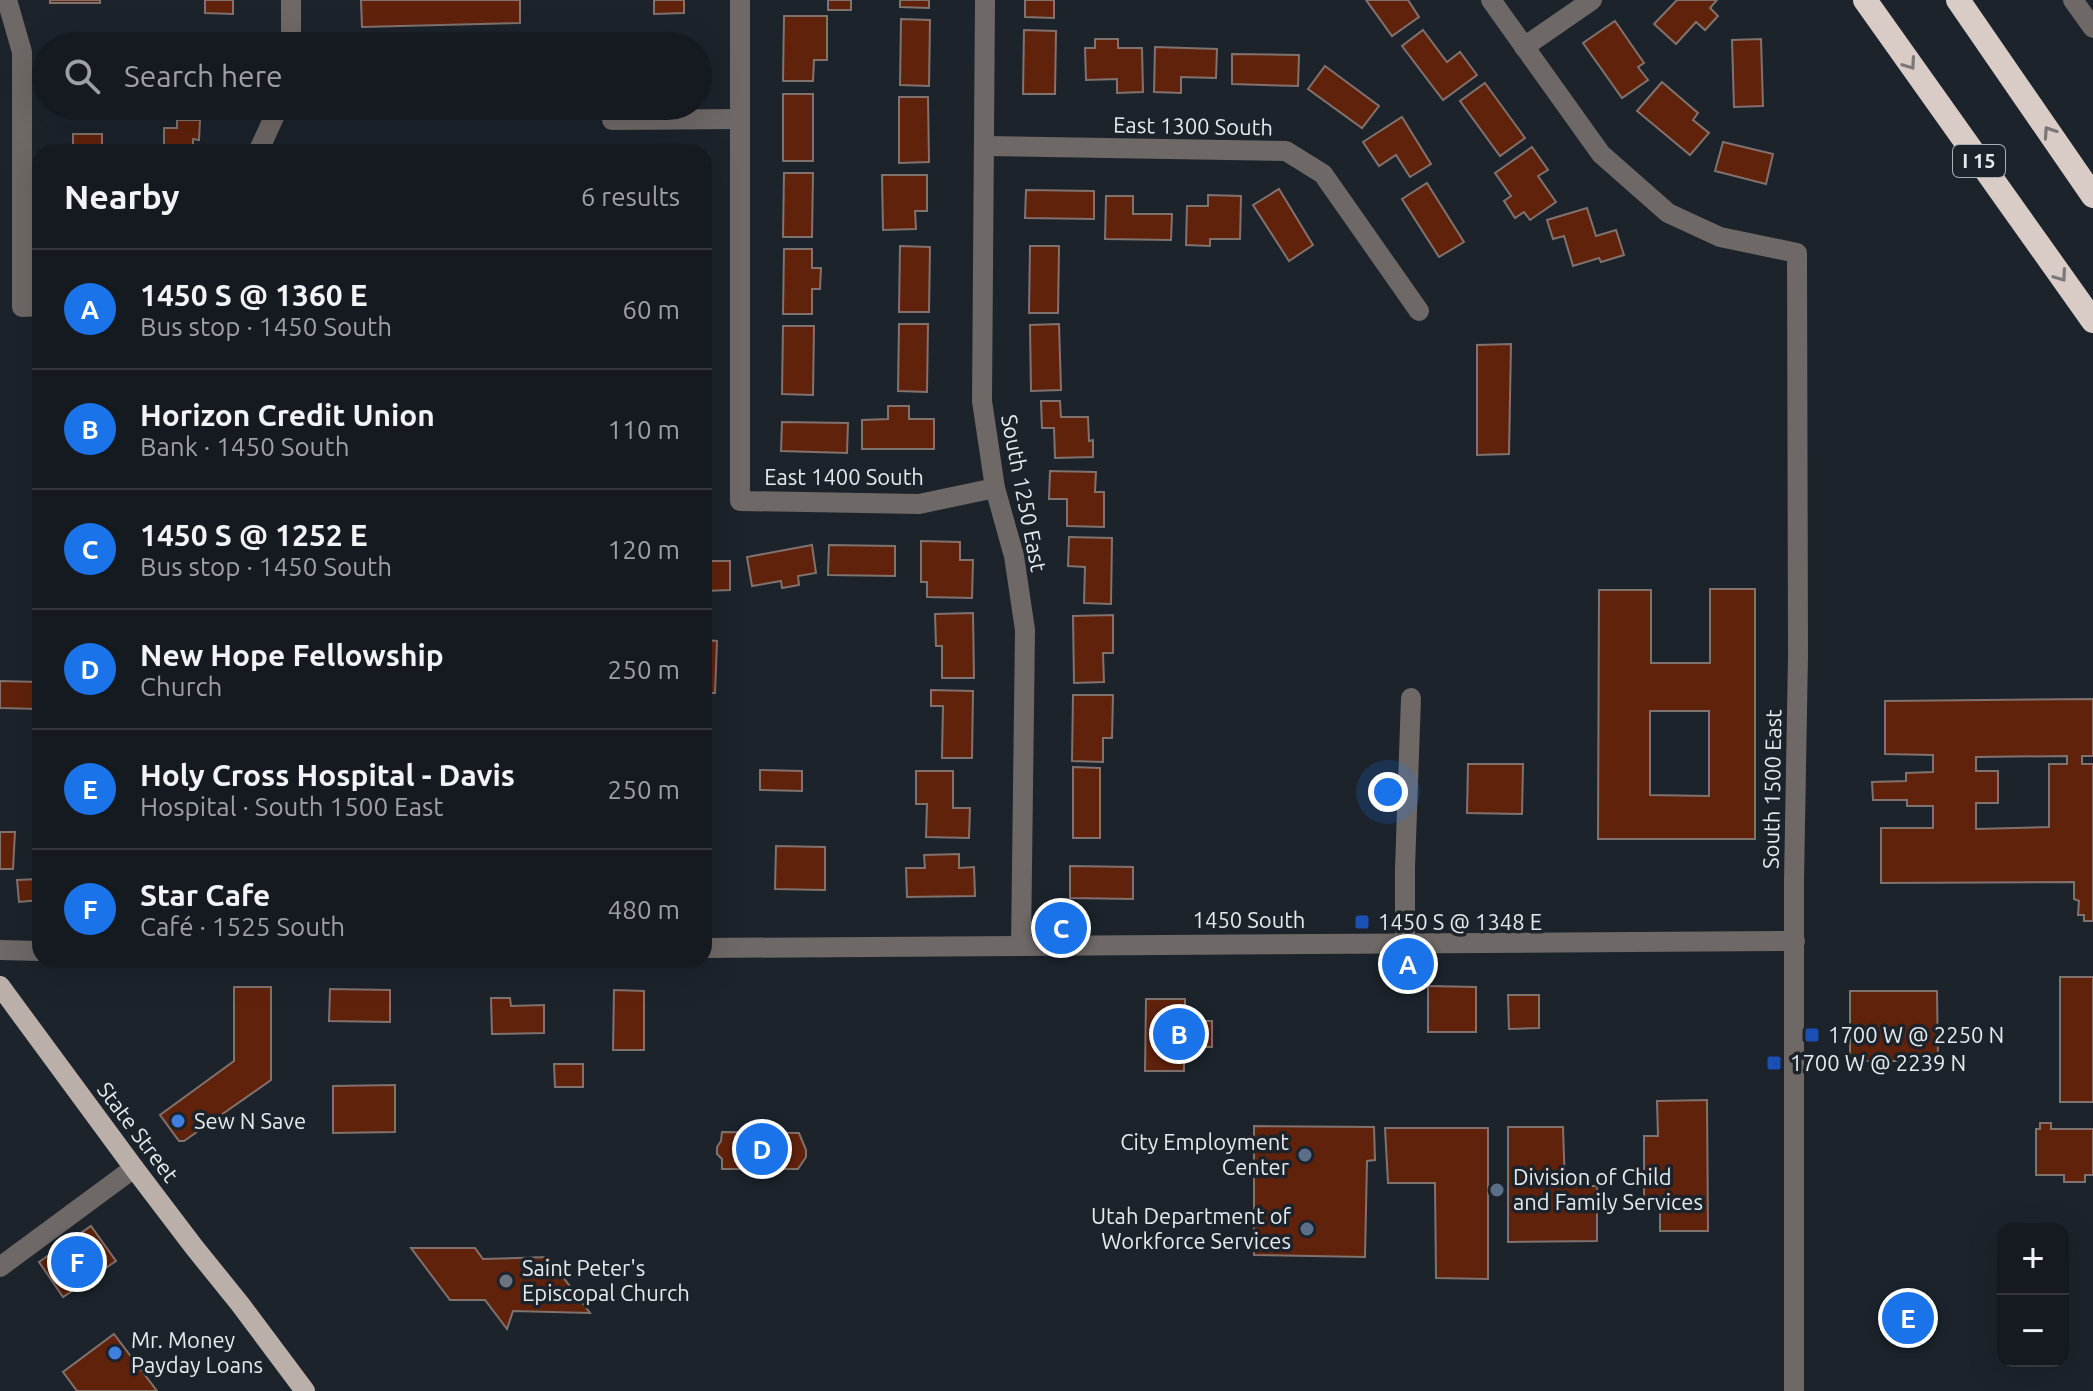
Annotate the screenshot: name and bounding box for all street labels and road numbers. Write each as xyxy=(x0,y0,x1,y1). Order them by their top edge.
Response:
street label: East 1300 South xyxy=(1113,112,1273,139)
road number: I 15 xyxy=(1953,145,2005,177)
street label: South 1250 East xyxy=(997,412,1052,574)
street label: East 1400 South xyxy=(764,464,924,489)
street label: South 1500 East xyxy=(1758,709,1785,869)
street label: 1450 South xyxy=(1193,907,1305,932)
street label: State Street xyxy=(93,1077,184,1187)

